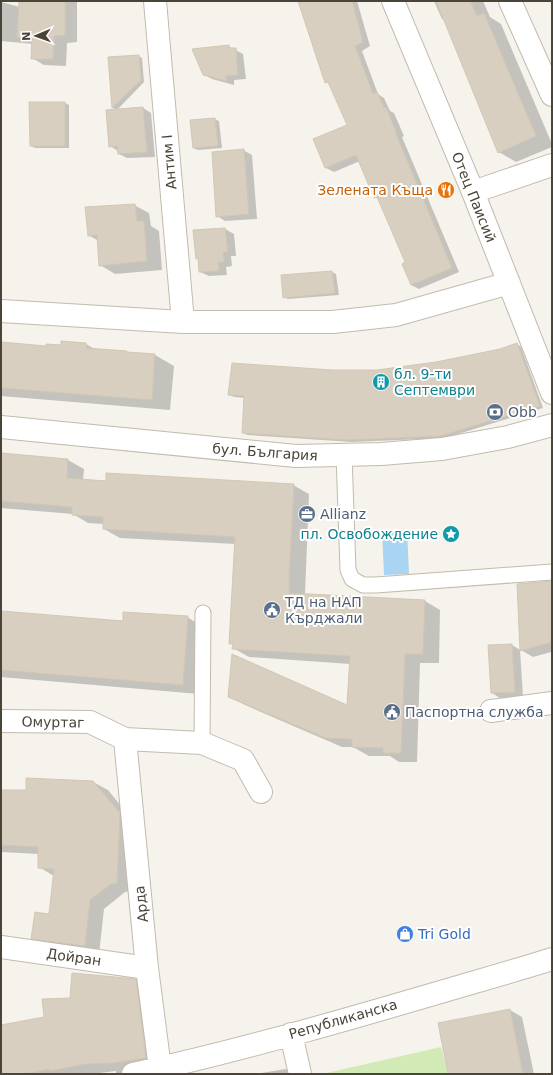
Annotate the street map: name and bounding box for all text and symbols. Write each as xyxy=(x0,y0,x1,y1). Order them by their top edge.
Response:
north arrow xyxy=(16,16,56,56)
text: N xyxy=(20,31,33,41)
street label: Антим I xyxy=(159,134,179,190)
street label: Отец Паисий xyxy=(449,150,499,244)
restaurant icon: Зелената Къща xyxy=(436,180,456,200)
place label: Зелената Къща xyxy=(317,182,433,198)
place label: бл. 9-ти Септември xyxy=(394,366,475,398)
building icon: бл. 9-ти Септември xyxy=(371,372,391,392)
bank icon: Obb xyxy=(485,402,505,422)
place label: Obb xyxy=(508,404,537,420)
street label: бул. България xyxy=(212,440,318,464)
office icon: Allianz xyxy=(297,504,317,524)
place label: Allianz xyxy=(320,506,366,522)
place icon: пл. Освобождение xyxy=(441,524,461,544)
place label: пл. Освобождение xyxy=(300,526,438,542)
place label: ТД на НАП Кърджали xyxy=(284,594,363,626)
public building icon: ТД на НАП Кърджали xyxy=(262,600,282,620)
public building icon: Паспортна служба xyxy=(382,702,402,722)
place label: Паспортна служба xyxy=(405,704,544,720)
street label: Омуртаг xyxy=(21,713,85,731)
street label: Арда xyxy=(131,885,151,923)
shop icon: Tri Gold xyxy=(395,924,415,944)
place label: Tri Gold xyxy=(417,926,471,942)
street label: Дойран xyxy=(46,945,102,969)
street label: Републиканска xyxy=(287,996,399,1042)

